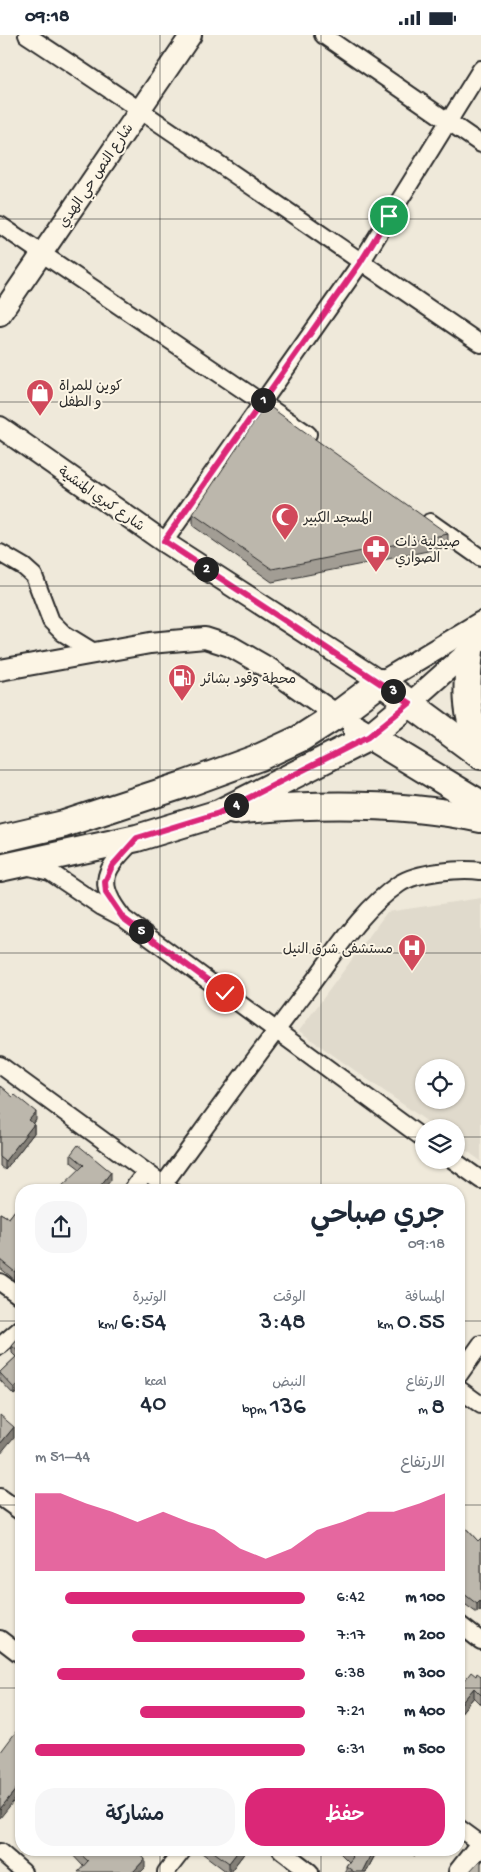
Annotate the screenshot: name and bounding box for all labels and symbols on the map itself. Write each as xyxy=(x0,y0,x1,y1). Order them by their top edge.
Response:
street label: شارع النص حي الهدي xyxy=(56,121,140,233)
pin xyxy=(368,195,410,237)
shop icon: كوين للمراة و الطفل xyxy=(25,378,55,417)
place label: كوين للمراة و الطفل xyxy=(59,379,122,412)
pin: 1 xyxy=(250,387,276,413)
street label: شارع كبري المنشية xyxy=(54,464,147,536)
mosque icon: المسجد الكبير xyxy=(270,502,300,541)
place label: المسجد الكبير xyxy=(303,511,372,528)
pharmacy icon: صيدلية ذات الصواري xyxy=(361,534,391,573)
place label: صيدلية ذات الصواري xyxy=(395,535,460,568)
pin: 2 xyxy=(194,557,218,581)
fuel station icon: محطة وقود بشائر xyxy=(167,663,197,702)
place label: محطة وقود بشائر xyxy=(200,672,296,689)
pin: 3 xyxy=(380,679,406,703)
pin: 4 xyxy=(224,793,248,817)
pin: 5 xyxy=(128,919,154,943)
hospital icon: مستشفى شرق النيل xyxy=(397,933,427,972)
place label: مستشفى شرق النيل xyxy=(283,942,393,959)
pin xyxy=(204,972,246,1014)

